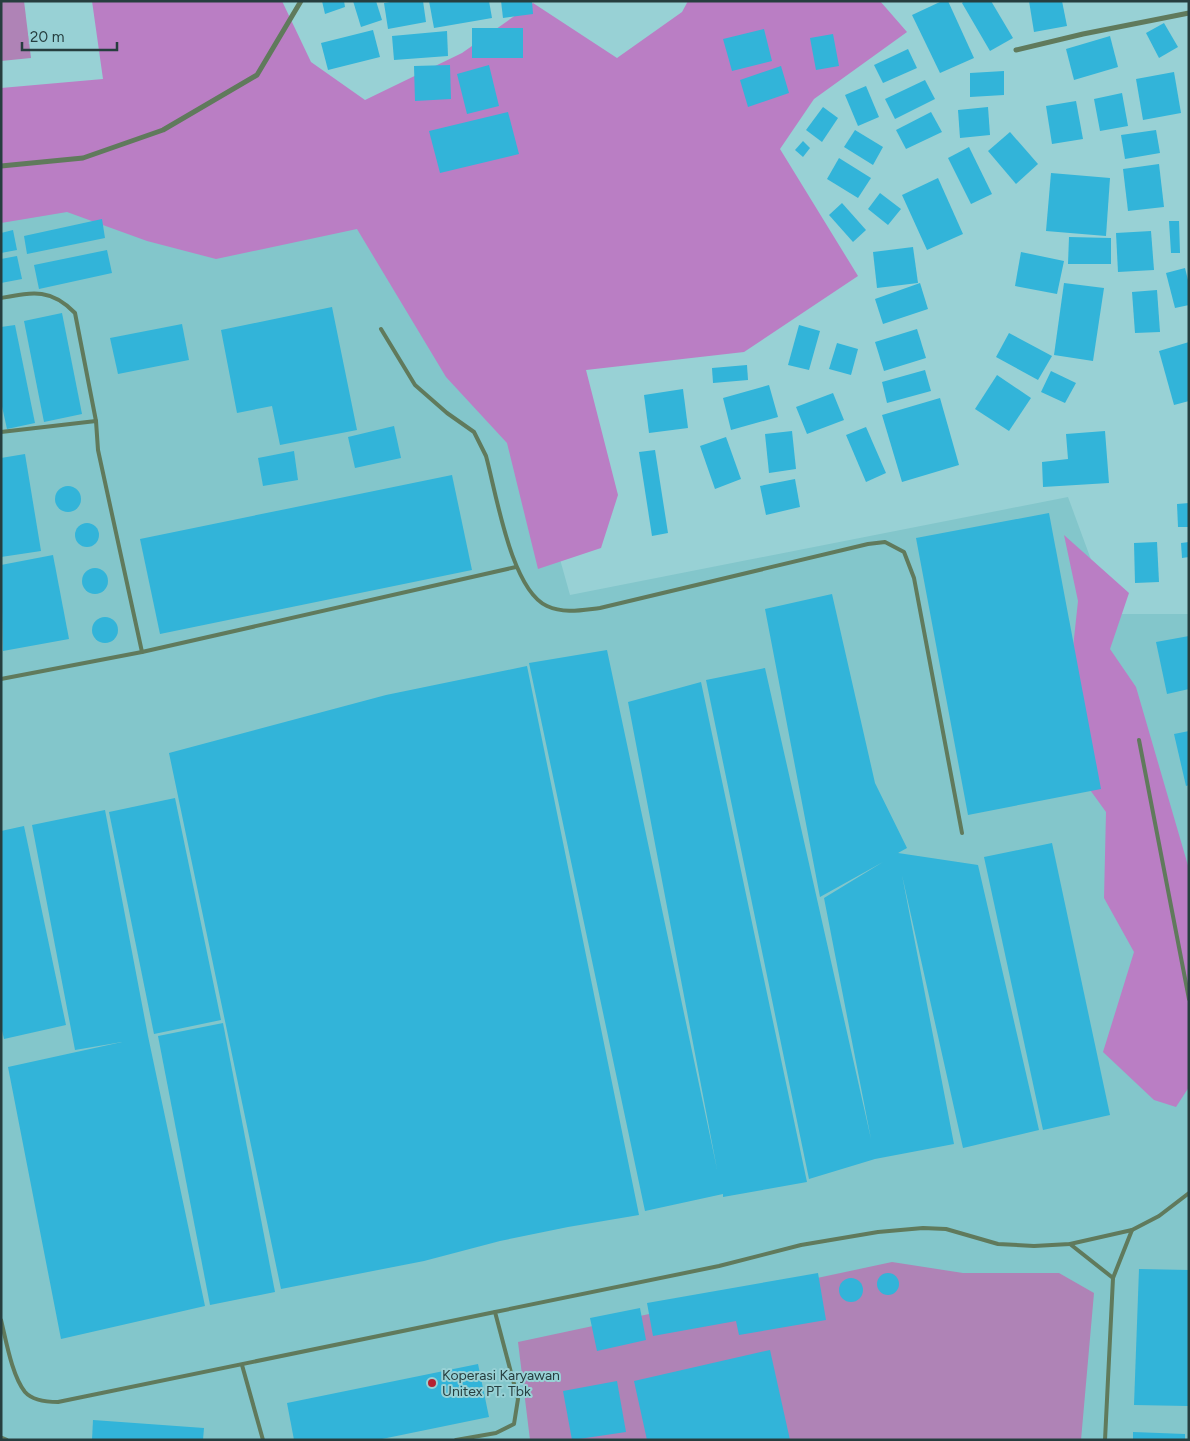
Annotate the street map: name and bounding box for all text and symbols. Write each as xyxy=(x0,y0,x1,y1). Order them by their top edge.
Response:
scale bar xyxy=(22,20,118,52)
text: 20 m xyxy=(30,28,64,46)
place label: Koperasi Karyawan Unitex PT. Tbk xyxy=(442,1367,560,1400)
marker: Koperasi Karyawan Unitex PT. Tbk xyxy=(426,1377,438,1389)

